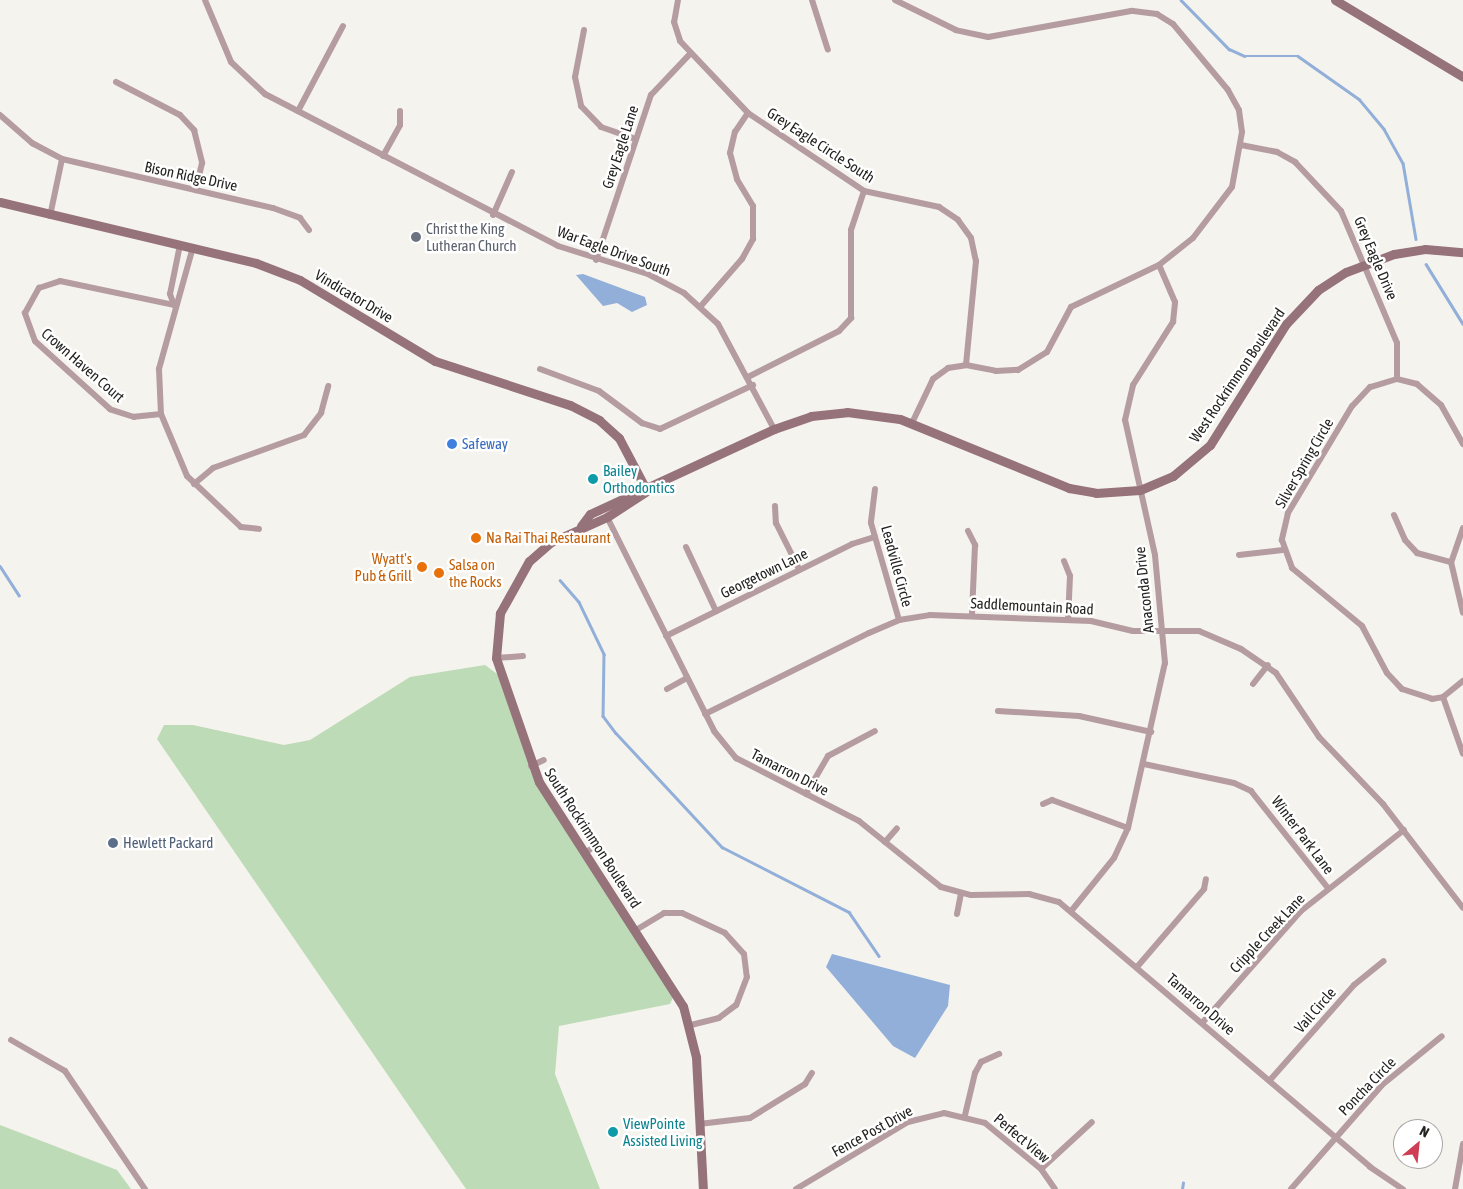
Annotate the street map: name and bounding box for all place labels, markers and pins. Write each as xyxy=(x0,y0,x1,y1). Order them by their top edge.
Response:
place label: Christ the King Lutheran Church xyxy=(426,219,516,254)
marker: Christ the King Lutheran Church xyxy=(410,231,422,243)
place label: Safeway xyxy=(462,435,508,453)
marker: Safeway xyxy=(446,438,458,450)
place label: Bailey Orthodontics xyxy=(603,461,675,496)
marker: Bailey Orthodontics xyxy=(587,473,599,485)
place label: Na Rai Thai Restaurant xyxy=(486,529,611,547)
marker: Na Rai Thai Restaurant xyxy=(470,532,482,544)
place label: Wyatt's Pub & Grill xyxy=(355,549,412,584)
place label: Salsa on the Rocks xyxy=(449,555,501,590)
marker: Wyatt's Pub & Grill xyxy=(416,561,428,573)
marker: Salsa on the Rocks xyxy=(433,567,445,579)
place label: Hewlett Packard xyxy=(123,834,213,852)
marker: Hewlett Packard xyxy=(107,837,119,849)
place label: ViewPointe Assisted Living xyxy=(623,1114,702,1149)
marker: ViewPointe Assisted Living xyxy=(607,1126,619,1138)

